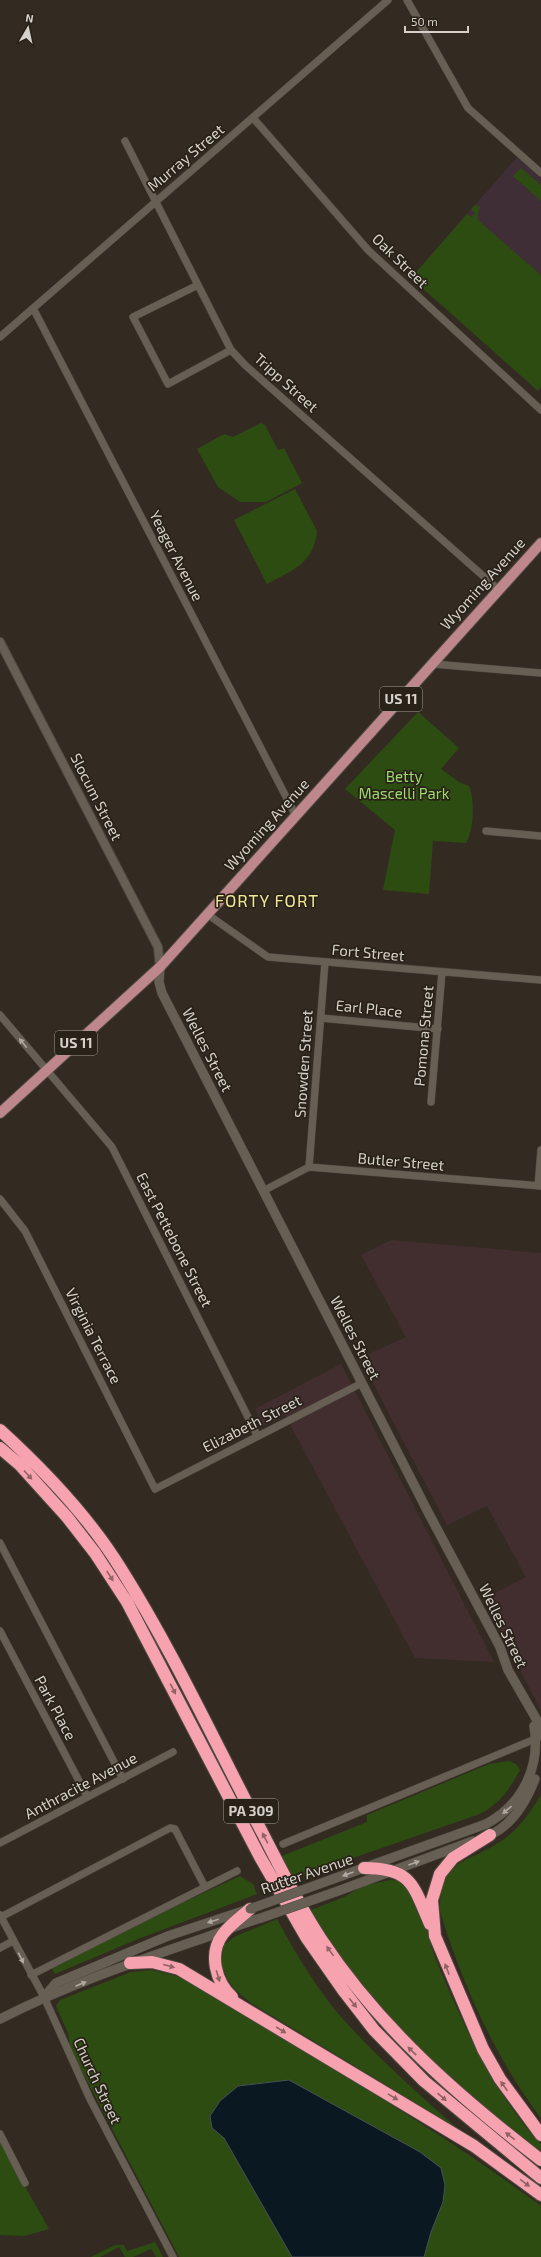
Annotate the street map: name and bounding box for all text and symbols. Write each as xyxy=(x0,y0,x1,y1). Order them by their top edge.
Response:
north arrow xyxy=(8,8,48,48)
scale bar xyxy=(405,8,468,34)
text: N xyxy=(25,11,35,25)
text: 50 m xyxy=(411,14,438,28)
street label: Murray Street xyxy=(143,120,228,195)
street label: Oak Street xyxy=(369,229,433,292)
street label: Tripp Street xyxy=(251,349,322,416)
street label: Yeager Avenue xyxy=(146,507,207,604)
street label: Wyoming Avenue xyxy=(436,534,528,633)
road number: US 11 xyxy=(380,687,422,711)
street label: Slocum Street xyxy=(67,750,127,843)
park label: Betty Mascelli Park xyxy=(359,767,450,802)
street label: Wyoming Avenue xyxy=(220,775,312,874)
district label: FORTY FORT xyxy=(215,890,319,910)
street label: Fort Street xyxy=(331,940,406,964)
street label: Pomona Street xyxy=(410,985,436,1087)
street label: Earl Place xyxy=(335,996,403,1020)
street label: Welles Street xyxy=(179,1005,237,1095)
street label: Snowden Street xyxy=(290,1009,316,1119)
road number: US 11 xyxy=(55,1031,97,1055)
one-way arrow xyxy=(18,1038,27,1049)
street label: Butler Street xyxy=(357,1148,445,1174)
street label: East Pettebone Street xyxy=(133,1169,217,1310)
street label: Virginia Terrace xyxy=(62,1285,126,1387)
street label: Welles Street xyxy=(327,1293,385,1383)
street label: Elizabeth Street xyxy=(199,1390,304,1456)
one-way arrow xyxy=(24,1470,33,1480)
one-way arrow xyxy=(106,1571,114,1581)
street label: Welles Street xyxy=(476,1580,532,1671)
street label: Park Place xyxy=(31,1672,80,1743)
one-way arrow xyxy=(170,1683,176,1695)
street label: Anthracite Avenue xyxy=(21,1748,140,1822)
road number: PA 309 xyxy=(224,1799,278,1823)
one-way arrow xyxy=(501,1806,512,1815)
one-way arrow xyxy=(262,1832,268,1844)
street label: Rutter Avenue xyxy=(258,1849,355,1897)
one-way arrow xyxy=(408,1860,420,1866)
one-way arrow xyxy=(341,1872,353,1878)
one-way arrow xyxy=(207,1918,219,1924)
one-way arrow xyxy=(326,1946,334,1956)
one-way arrow xyxy=(18,1952,25,1964)
one-way arrow xyxy=(162,1963,175,1969)
one-way arrow xyxy=(444,1963,450,1975)
one-way arrow xyxy=(216,1970,222,1982)
one-way arrow xyxy=(75,1981,86,1987)
one-way arrow xyxy=(348,1997,357,2008)
one-way arrow xyxy=(275,2027,287,2034)
street label: Church Street xyxy=(70,2035,126,2127)
one-way arrow xyxy=(407,2046,417,2056)
one-way arrow xyxy=(500,2080,508,2091)
one-way arrow xyxy=(437,2092,448,2101)
one-way arrow xyxy=(387,2093,399,2100)
one-way arrow xyxy=(505,2132,516,2141)
one-way arrow xyxy=(519,2179,530,2187)

